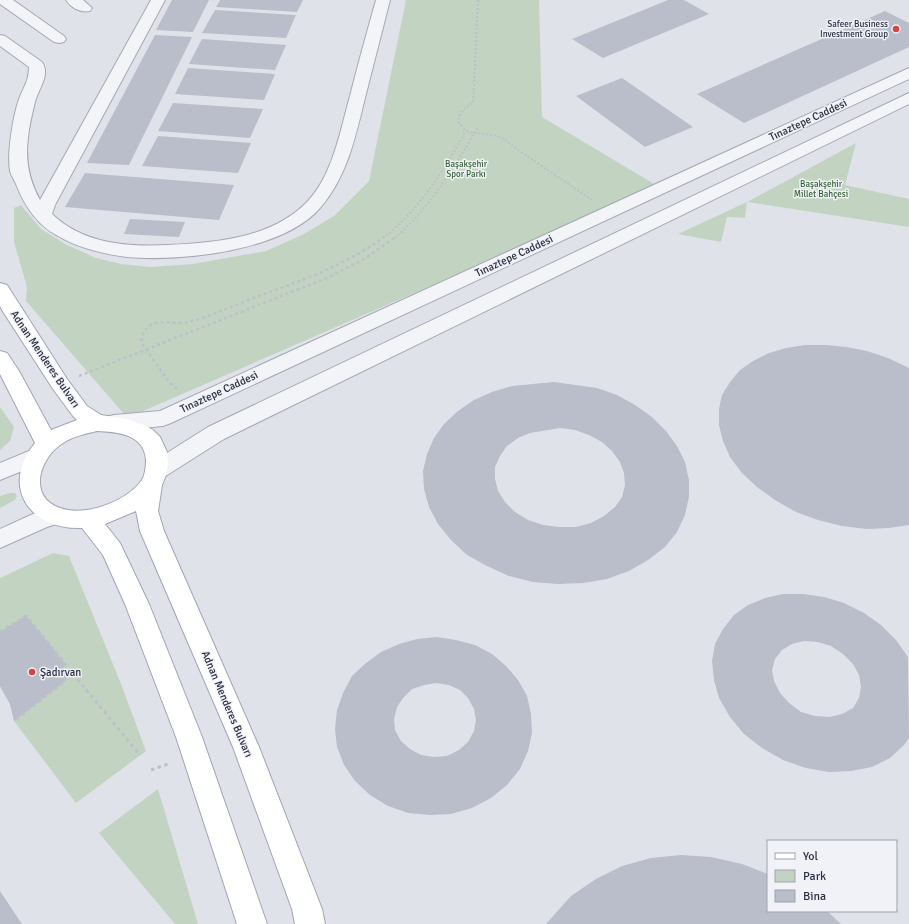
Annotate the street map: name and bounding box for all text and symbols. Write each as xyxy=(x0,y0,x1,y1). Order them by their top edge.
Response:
place label: Safeer Business Investment Group xyxy=(820,19,888,40)
marker: Safeer Business Investment Group xyxy=(891,24,901,34)
street label: Tınaztepe Caddesi xyxy=(767,96,849,144)
park label: Başakşehir Spor Parkı xyxy=(445,159,488,180)
park label: Başakşehir Millet Bahçesi xyxy=(794,179,848,200)
street label: Tınaztepe Caddesi xyxy=(473,232,555,280)
street label: Adnan Menderes Bulvarı xyxy=(8,308,82,410)
street label: Tınaztepe Caddesi xyxy=(178,368,260,416)
street label: Adnan Menderes Bulvarı xyxy=(199,649,255,759)
place label: Şadırvan xyxy=(40,666,81,679)
marker: Şadırvan xyxy=(27,667,37,677)
legend xyxy=(767,840,897,912)
text: Yol xyxy=(803,849,819,864)
text: Park xyxy=(803,869,826,884)
text: Bina xyxy=(803,889,826,904)

